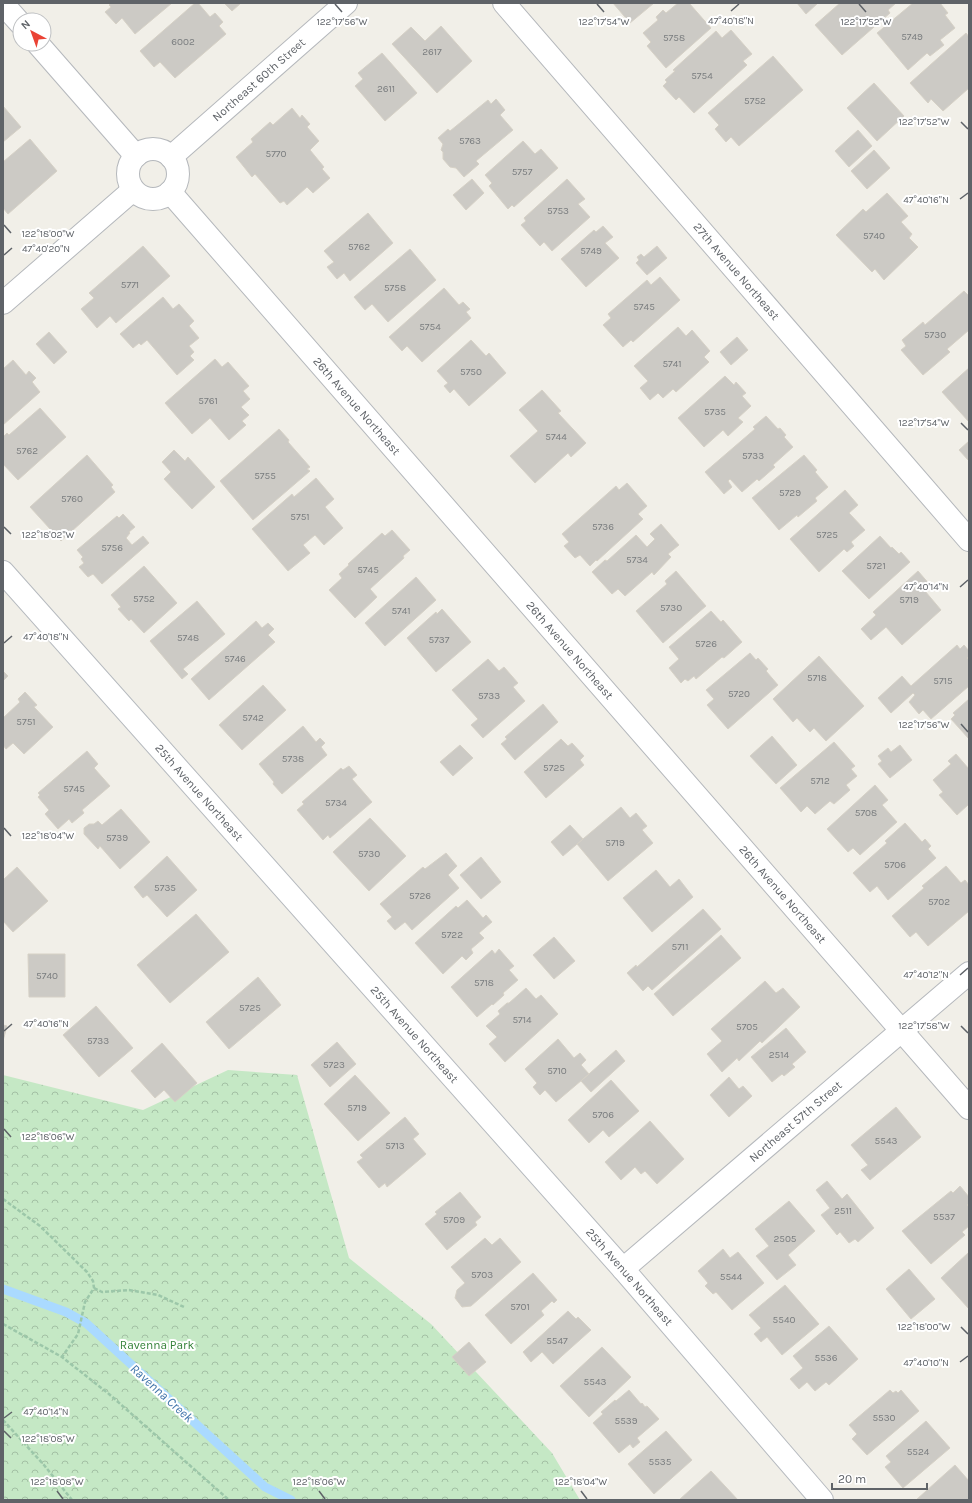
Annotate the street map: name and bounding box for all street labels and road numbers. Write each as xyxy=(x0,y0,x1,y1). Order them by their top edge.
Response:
street label: Northeast 60th Street xyxy=(210,35,308,124)
street label: 27th Avenue Northeast xyxy=(690,220,783,323)
street label: 26th Avenue Northeast xyxy=(310,354,403,458)
street label: 26th Avenue Northeast xyxy=(523,598,616,702)
street label: 25th Avenue Northeast xyxy=(152,741,246,844)
street label: 26th Avenue Northeast xyxy=(736,843,829,947)
street label: 25th Avenue Northeast xyxy=(368,983,462,1086)
street label: Northeast 57th Street xyxy=(746,1078,845,1165)
street label: 25th Avenue Northeast xyxy=(583,1225,676,1329)

